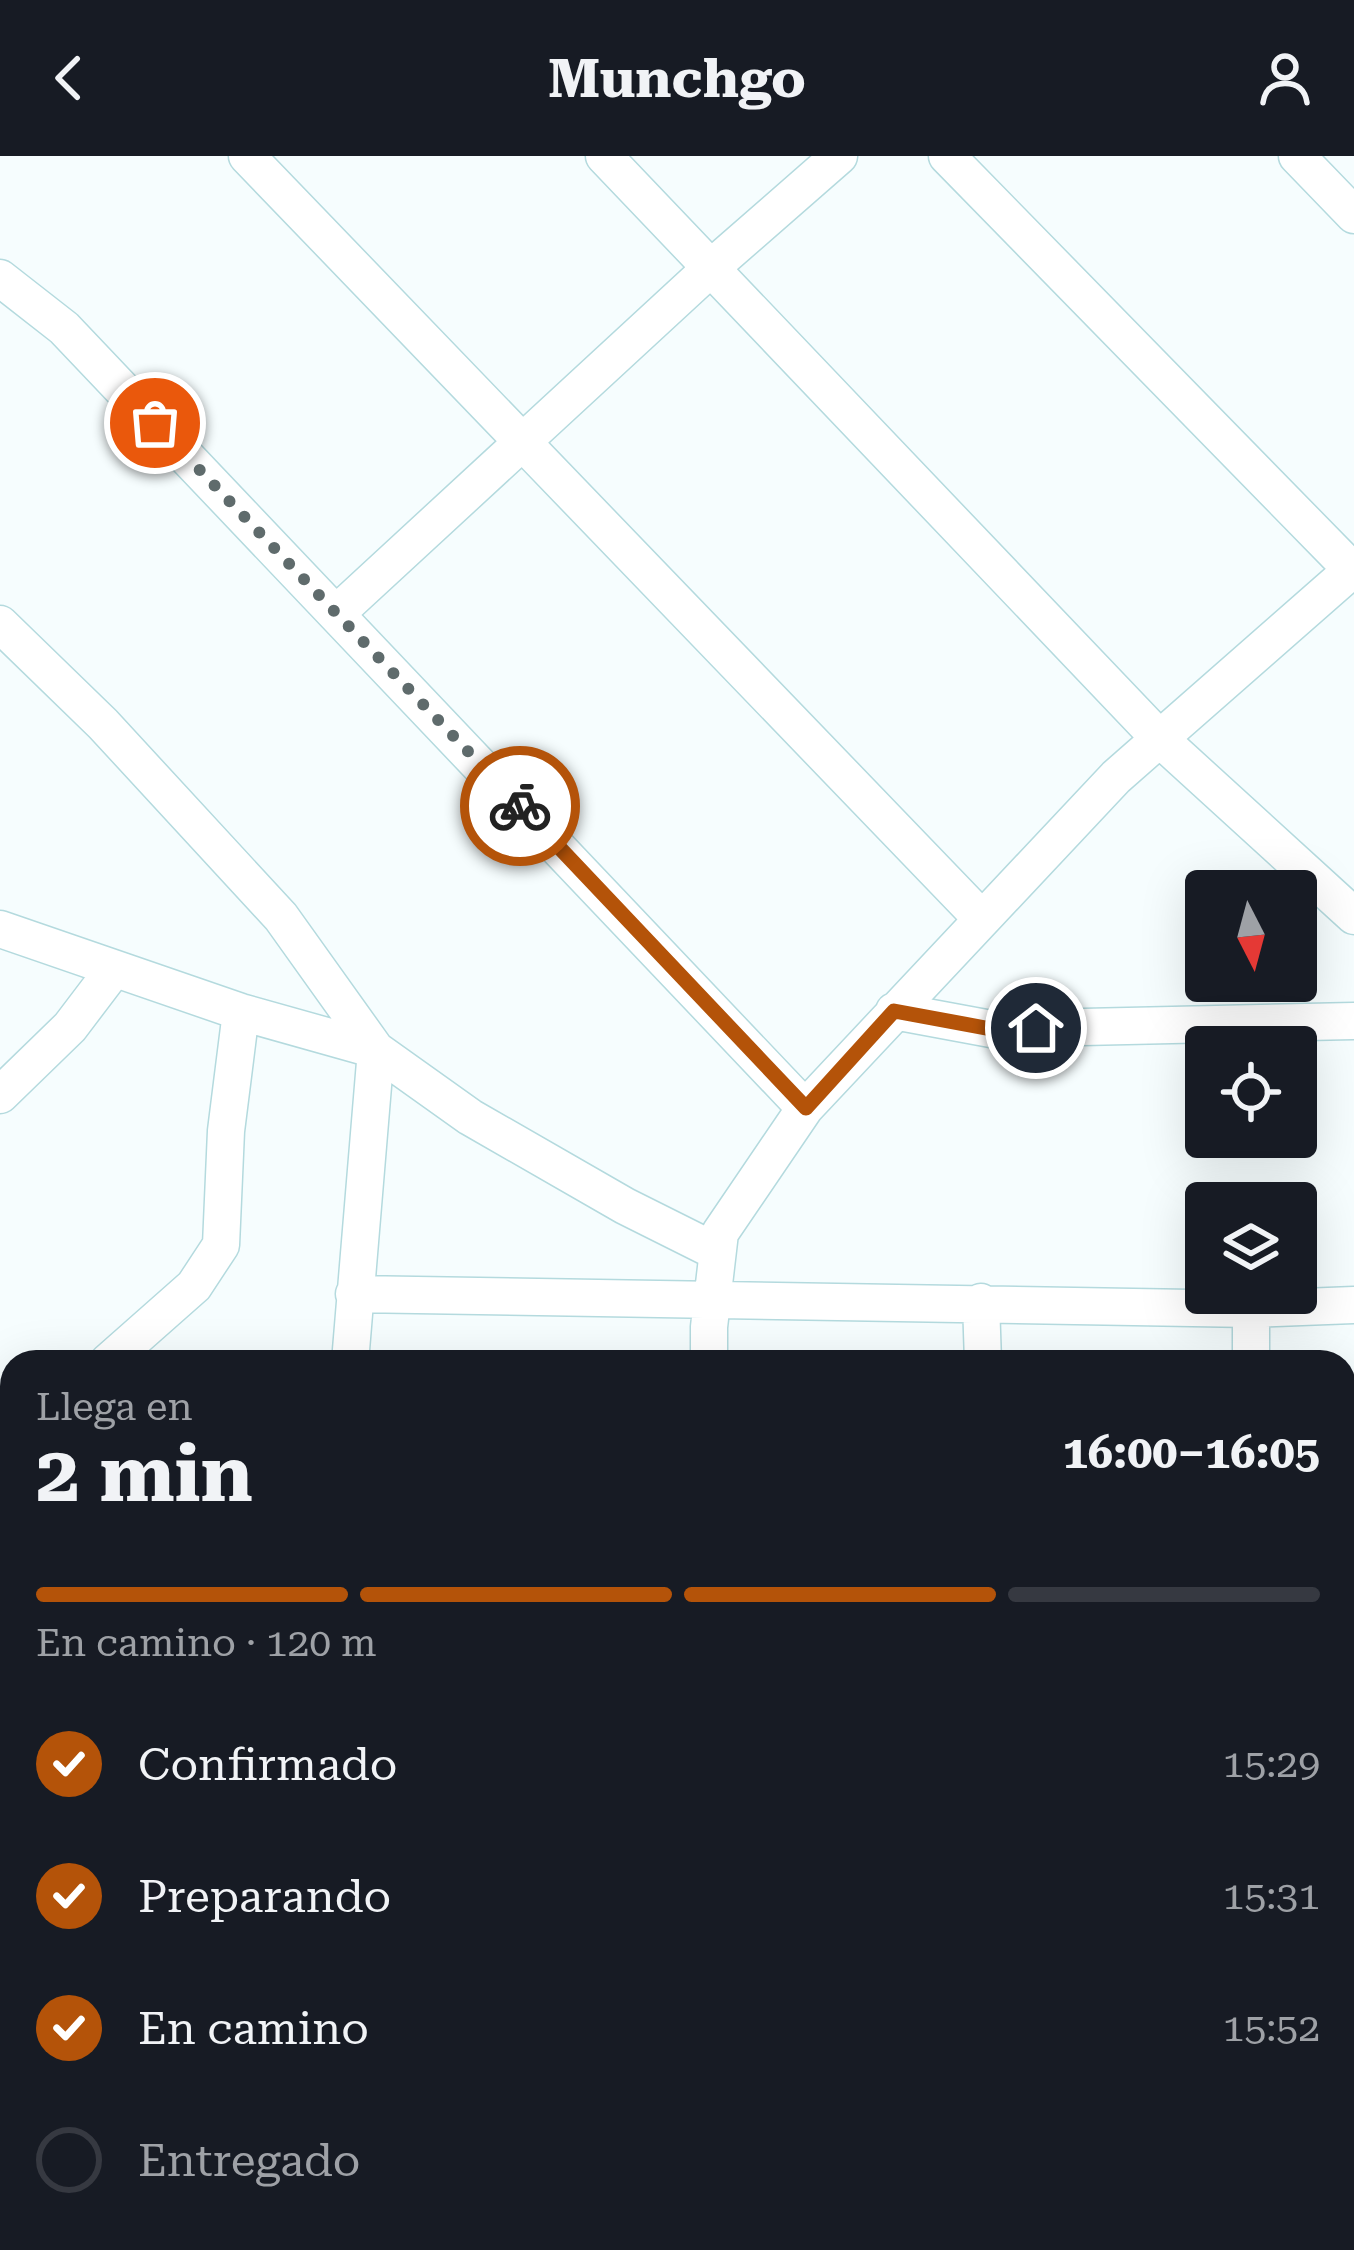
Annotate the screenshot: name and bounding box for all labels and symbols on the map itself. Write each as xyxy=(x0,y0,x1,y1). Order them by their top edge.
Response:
pin xyxy=(104,372,206,474)
courier xyxy=(460,746,580,866)
north arrow xyxy=(1185,870,1317,1002)
pin xyxy=(985,977,1087,1079)

